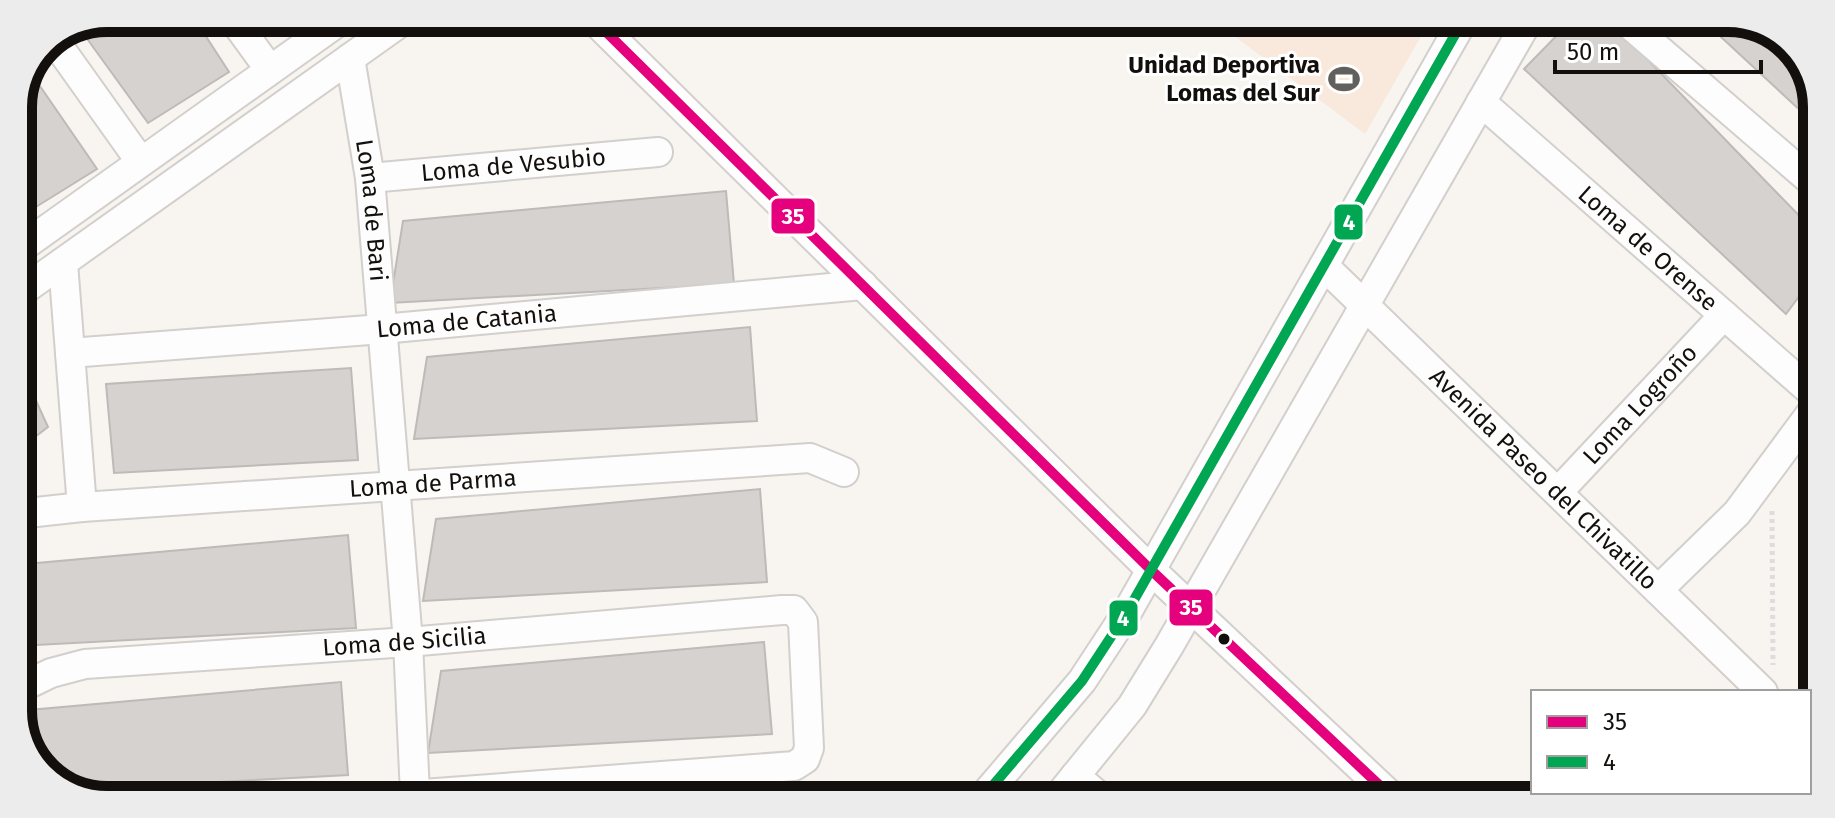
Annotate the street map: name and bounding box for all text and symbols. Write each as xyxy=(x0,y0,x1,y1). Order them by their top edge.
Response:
scale bar xyxy=(1555,24,1761,74)
text: 50 m xyxy=(1567,38,1619,66)
place label: Unidad Deportiva Lomas del Sur xyxy=(1128,51,1320,107)
sports icon: Unidad Deportiva Lomas del Sur xyxy=(1327,62,1361,96)
street label: Loma de Bari xyxy=(350,137,392,283)
street label: Loma de Vesubio xyxy=(420,143,607,187)
street label: Loma de Orense xyxy=(1573,180,1723,317)
line badge: 35 xyxy=(770,197,816,235)
text: 35 xyxy=(780,203,805,230)
line badge: 4 xyxy=(1333,203,1364,241)
text: 4 xyxy=(1343,209,1355,236)
street label: Loma de Catania xyxy=(375,299,558,343)
street label: Loma Logroño xyxy=(1577,339,1703,470)
street label: Avenida Paseo del Chivatillo xyxy=(1424,362,1663,596)
street label: Loma de Parma xyxy=(348,464,517,503)
line badge: 35 xyxy=(1168,588,1214,627)
text: 35 xyxy=(1178,594,1203,621)
line badge: 4 xyxy=(1108,599,1139,637)
text: 4 xyxy=(1117,605,1129,632)
street label: Loma de Sicilia xyxy=(322,621,487,662)
unlabelled marker xyxy=(1216,631,1232,647)
legend xyxy=(1531,690,1811,794)
text: 35 xyxy=(1603,708,1627,736)
text: 4 xyxy=(1603,748,1616,776)

